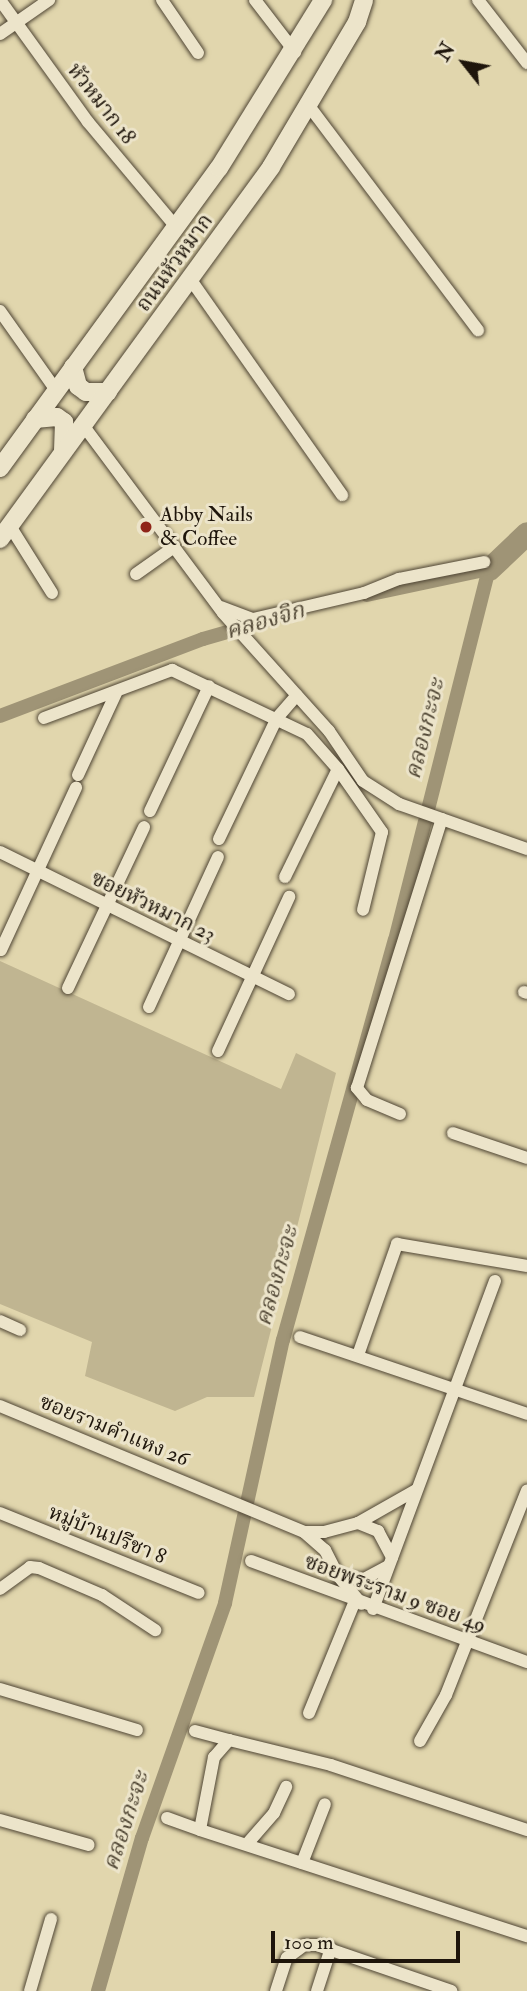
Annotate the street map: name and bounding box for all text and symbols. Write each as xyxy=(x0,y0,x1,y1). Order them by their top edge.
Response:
north arrow xyxy=(429,28,499,98)
text: N xyxy=(431,39,461,66)
street label: หัวหมาก 18 xyxy=(62,58,140,150)
street label: ถนนหัวหมาก xyxy=(131,209,219,317)
place label: Abby Nails & Coffee xyxy=(160,502,253,552)
marker: Abby Nails & Coffee xyxy=(138,519,154,535)
water label: คลองจิก xyxy=(223,597,307,645)
water label: คลองกะจะ xyxy=(399,676,451,782)
street label: ซอยหัวหมาก 23 xyxy=(87,866,219,948)
water label: คลองกะจะ xyxy=(250,1223,304,1329)
street label: ซอยรามคำแหง 26 xyxy=(36,1390,192,1472)
street label: หมู่บ้านปรีชา 8 xyxy=(44,1500,170,1570)
street label: ซอยพระราม 9 ซอย 49 xyxy=(301,1549,489,1639)
water label: คลองกะจะ xyxy=(97,1768,155,1874)
scale bar xyxy=(275,1918,464,1962)
text: 100 m xyxy=(284,1929,334,1956)

